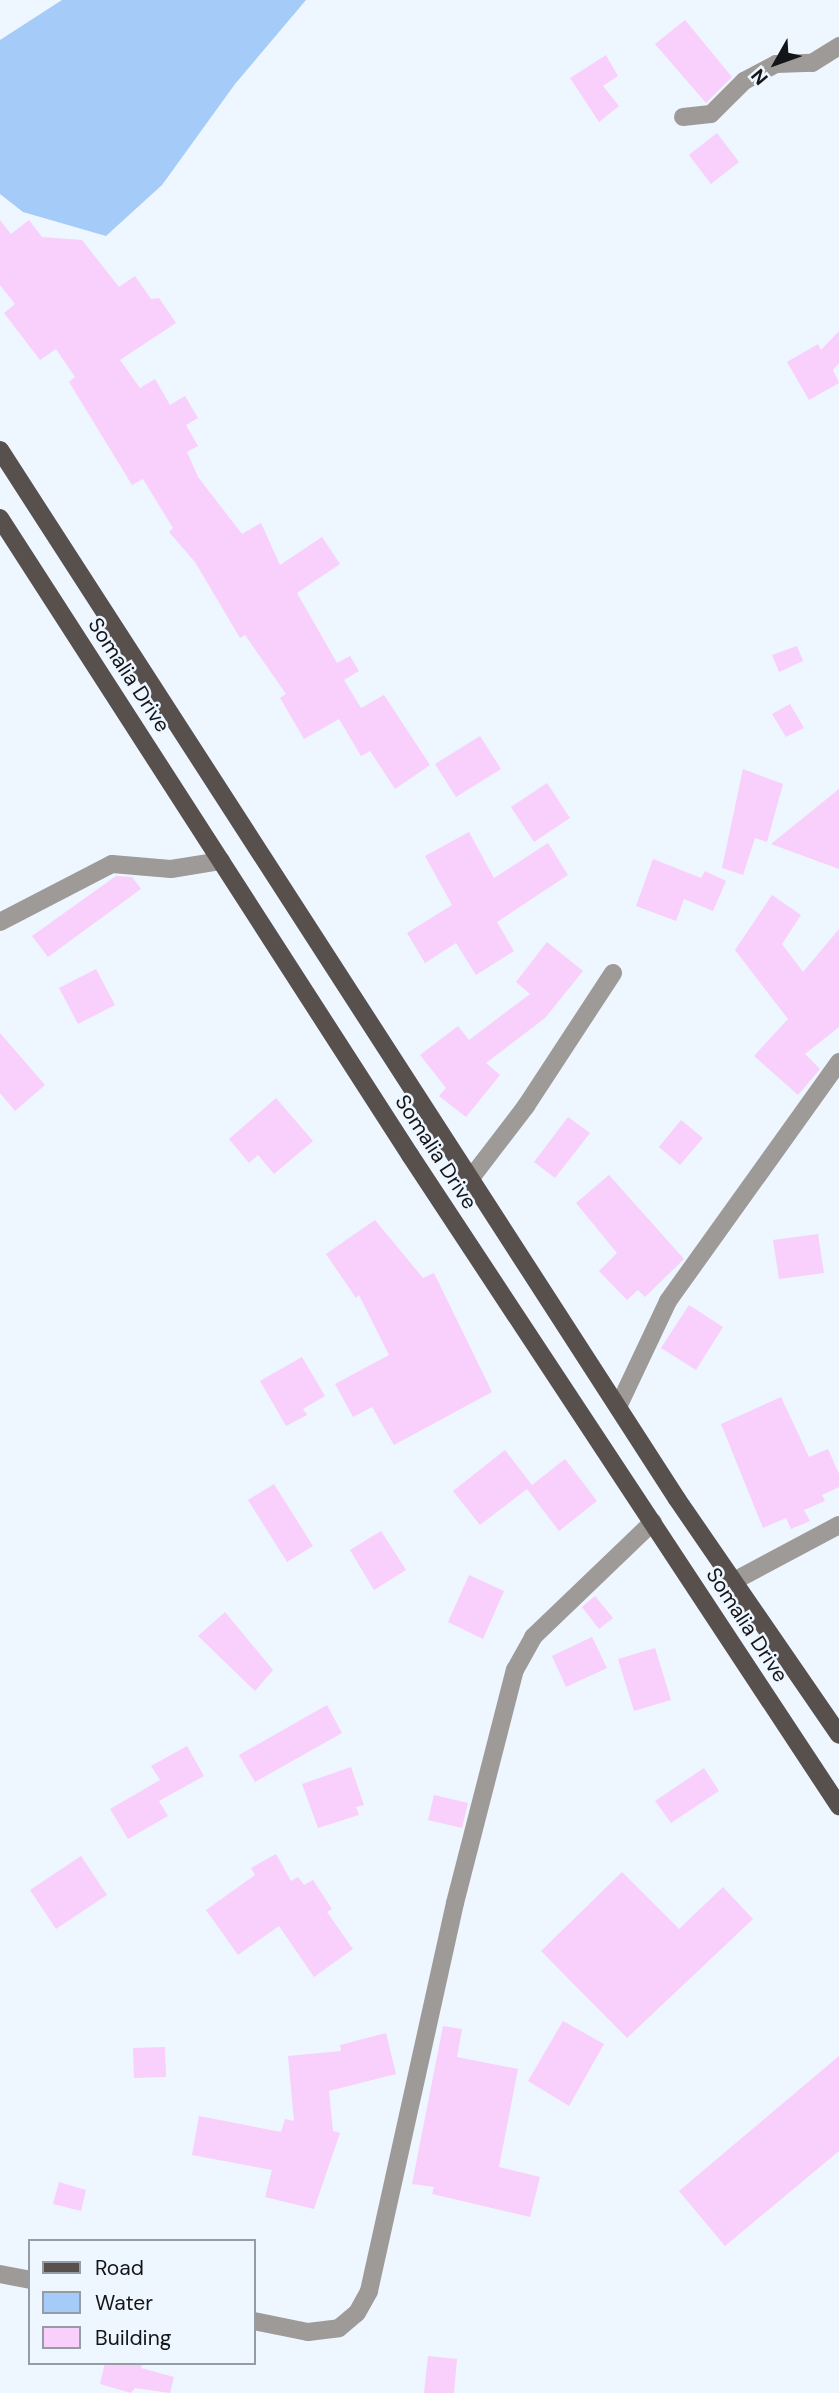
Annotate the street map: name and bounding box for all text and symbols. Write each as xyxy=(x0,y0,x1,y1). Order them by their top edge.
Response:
north arrow xyxy=(741,28,811,98)
text: N xyxy=(746,63,774,90)
street label: Somalia Drive xyxy=(83,613,175,737)
street label: Somalia Drive xyxy=(390,1090,482,1214)
street label: Somalia Drive xyxy=(701,1563,793,1687)
legend xyxy=(28,2239,256,2365)
text: Road xyxy=(95,2254,144,2282)
text: Water xyxy=(95,2289,153,2317)
text: Building xyxy=(95,2324,171,2352)

